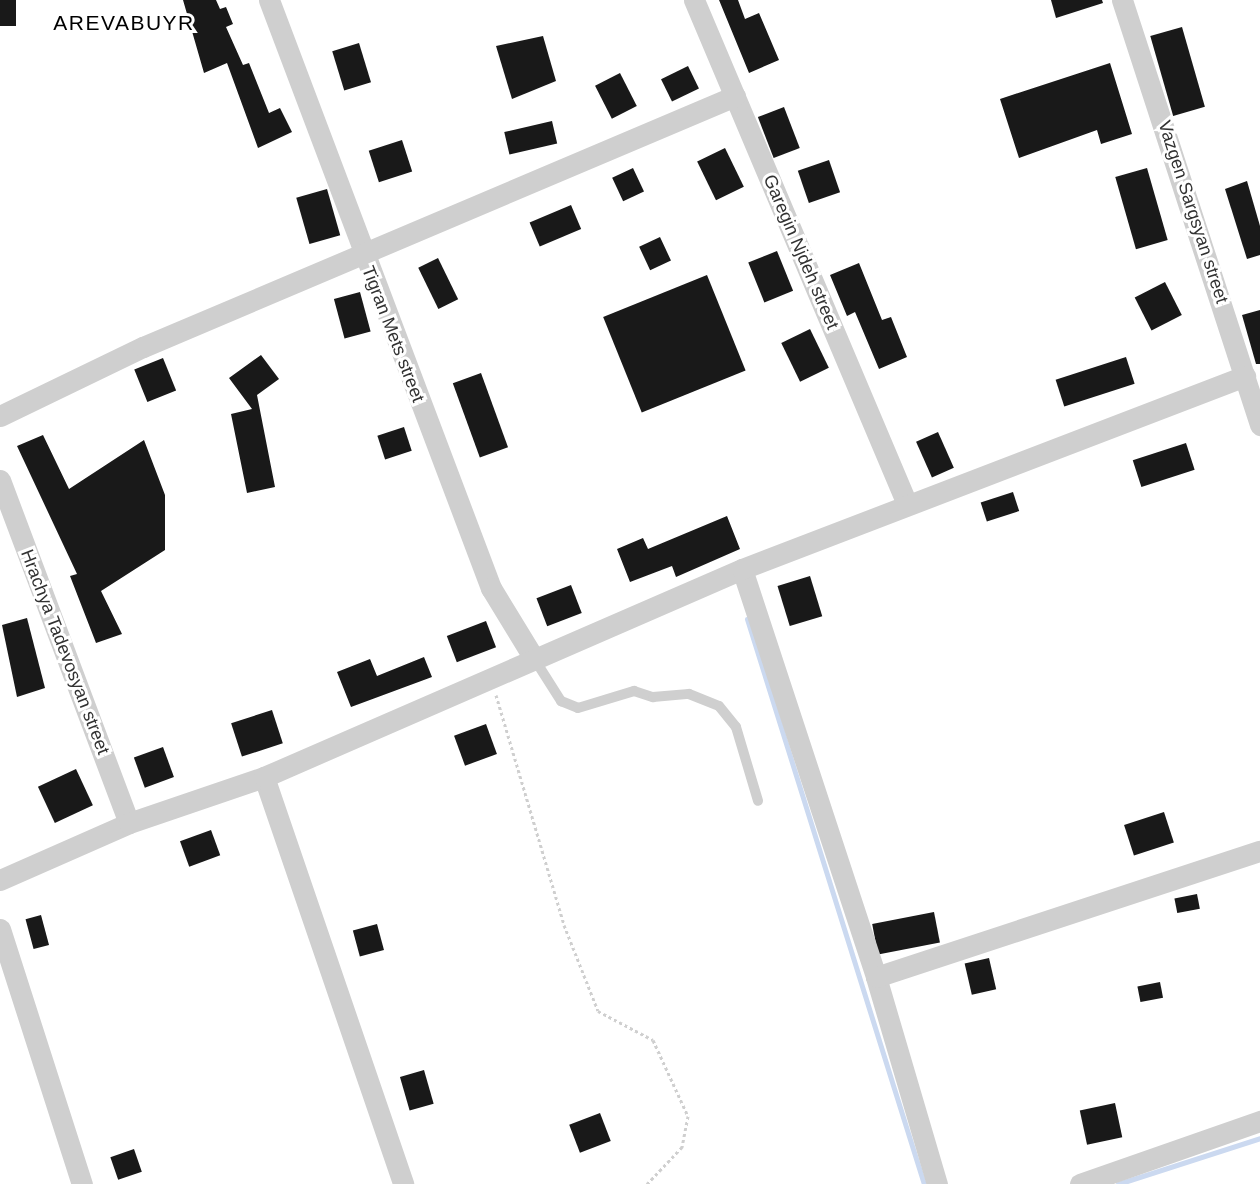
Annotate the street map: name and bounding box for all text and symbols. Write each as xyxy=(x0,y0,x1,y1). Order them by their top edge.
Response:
district label: AREVABUYR xyxy=(53,10,195,36)
street label: Vazgen Sargsyan street xyxy=(1153,118,1233,306)
street label: Garegin Njdeh street xyxy=(759,171,843,333)
street label: Tigran Mets street xyxy=(357,263,429,405)
street label: Hrachya Tadevosyan street xyxy=(16,546,114,758)

